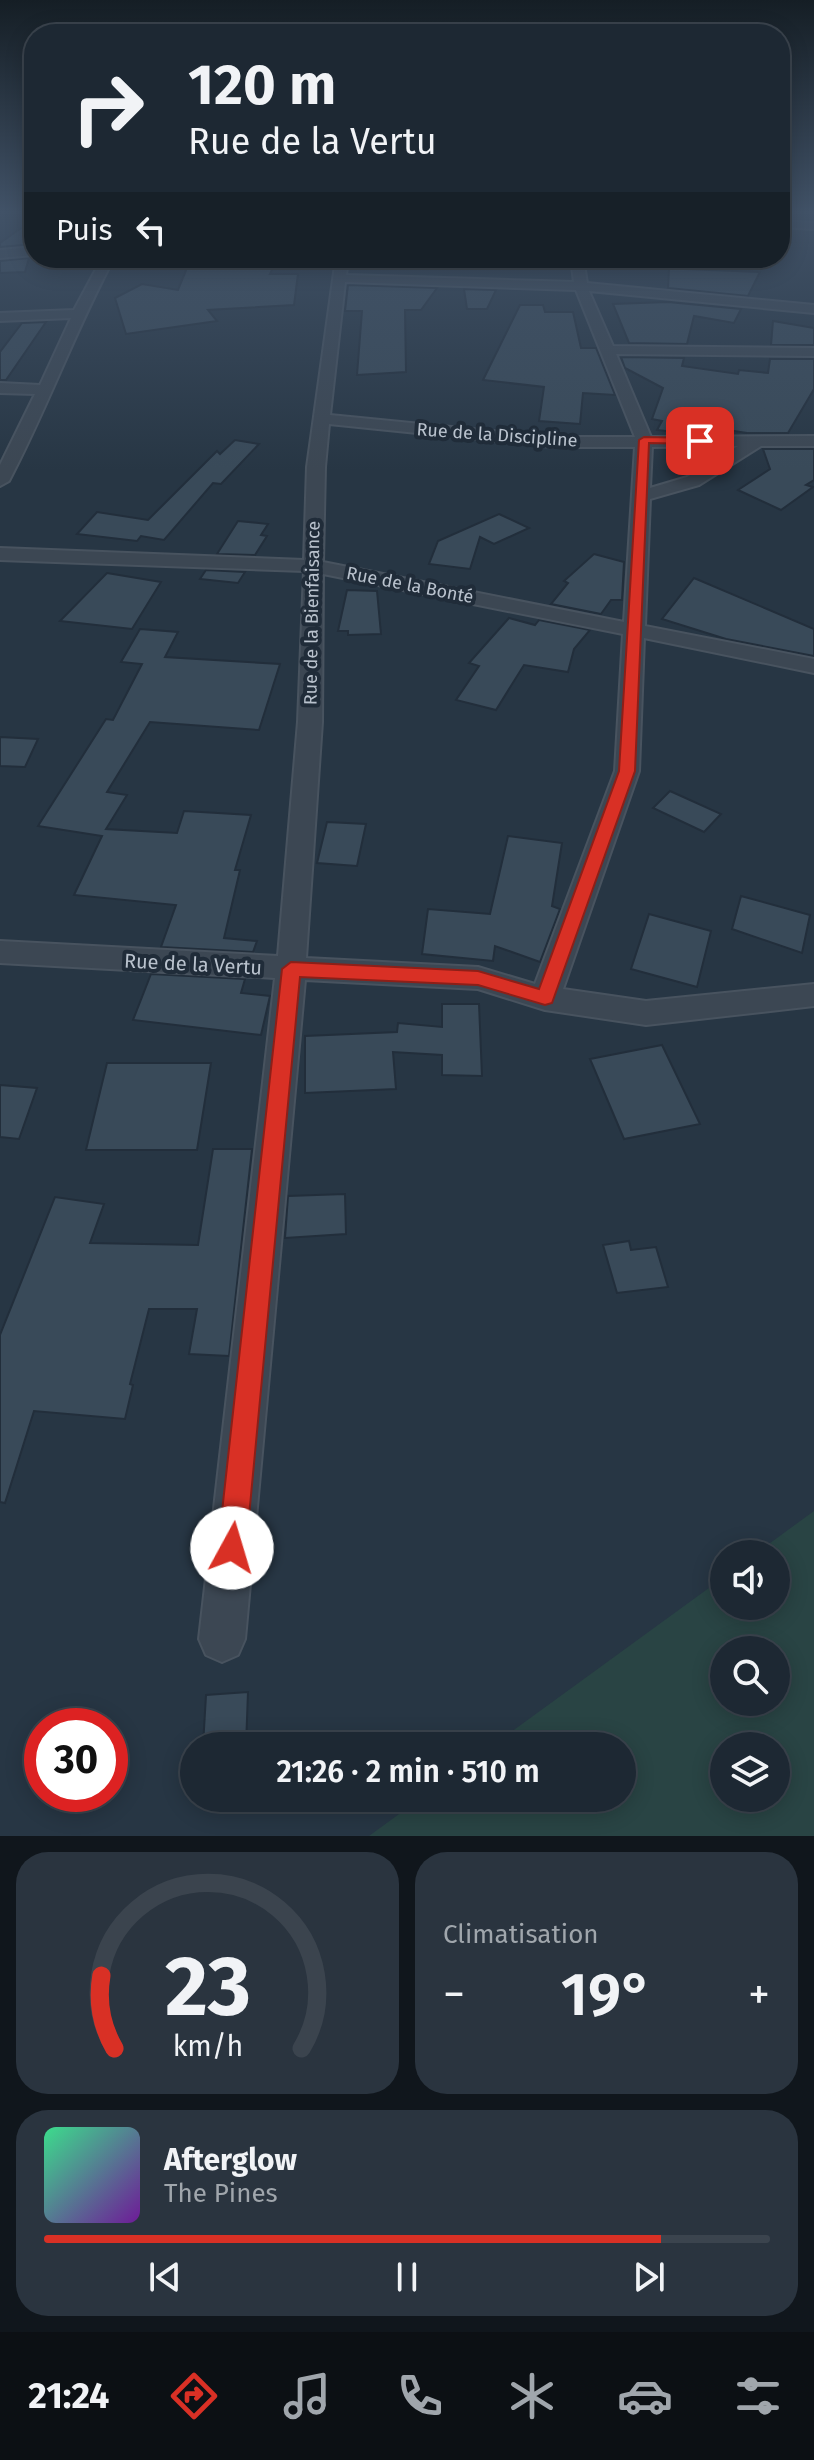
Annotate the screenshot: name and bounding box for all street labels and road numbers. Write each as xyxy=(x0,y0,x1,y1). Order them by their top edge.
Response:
street label: Rue de la Discipline xyxy=(416,418,578,452)
street label: Rue de la Bienfaisance xyxy=(299,521,325,705)
street label: Rue de la Bonté xyxy=(345,562,475,608)
street label: Rue de la Vertu xyxy=(123,948,263,980)

